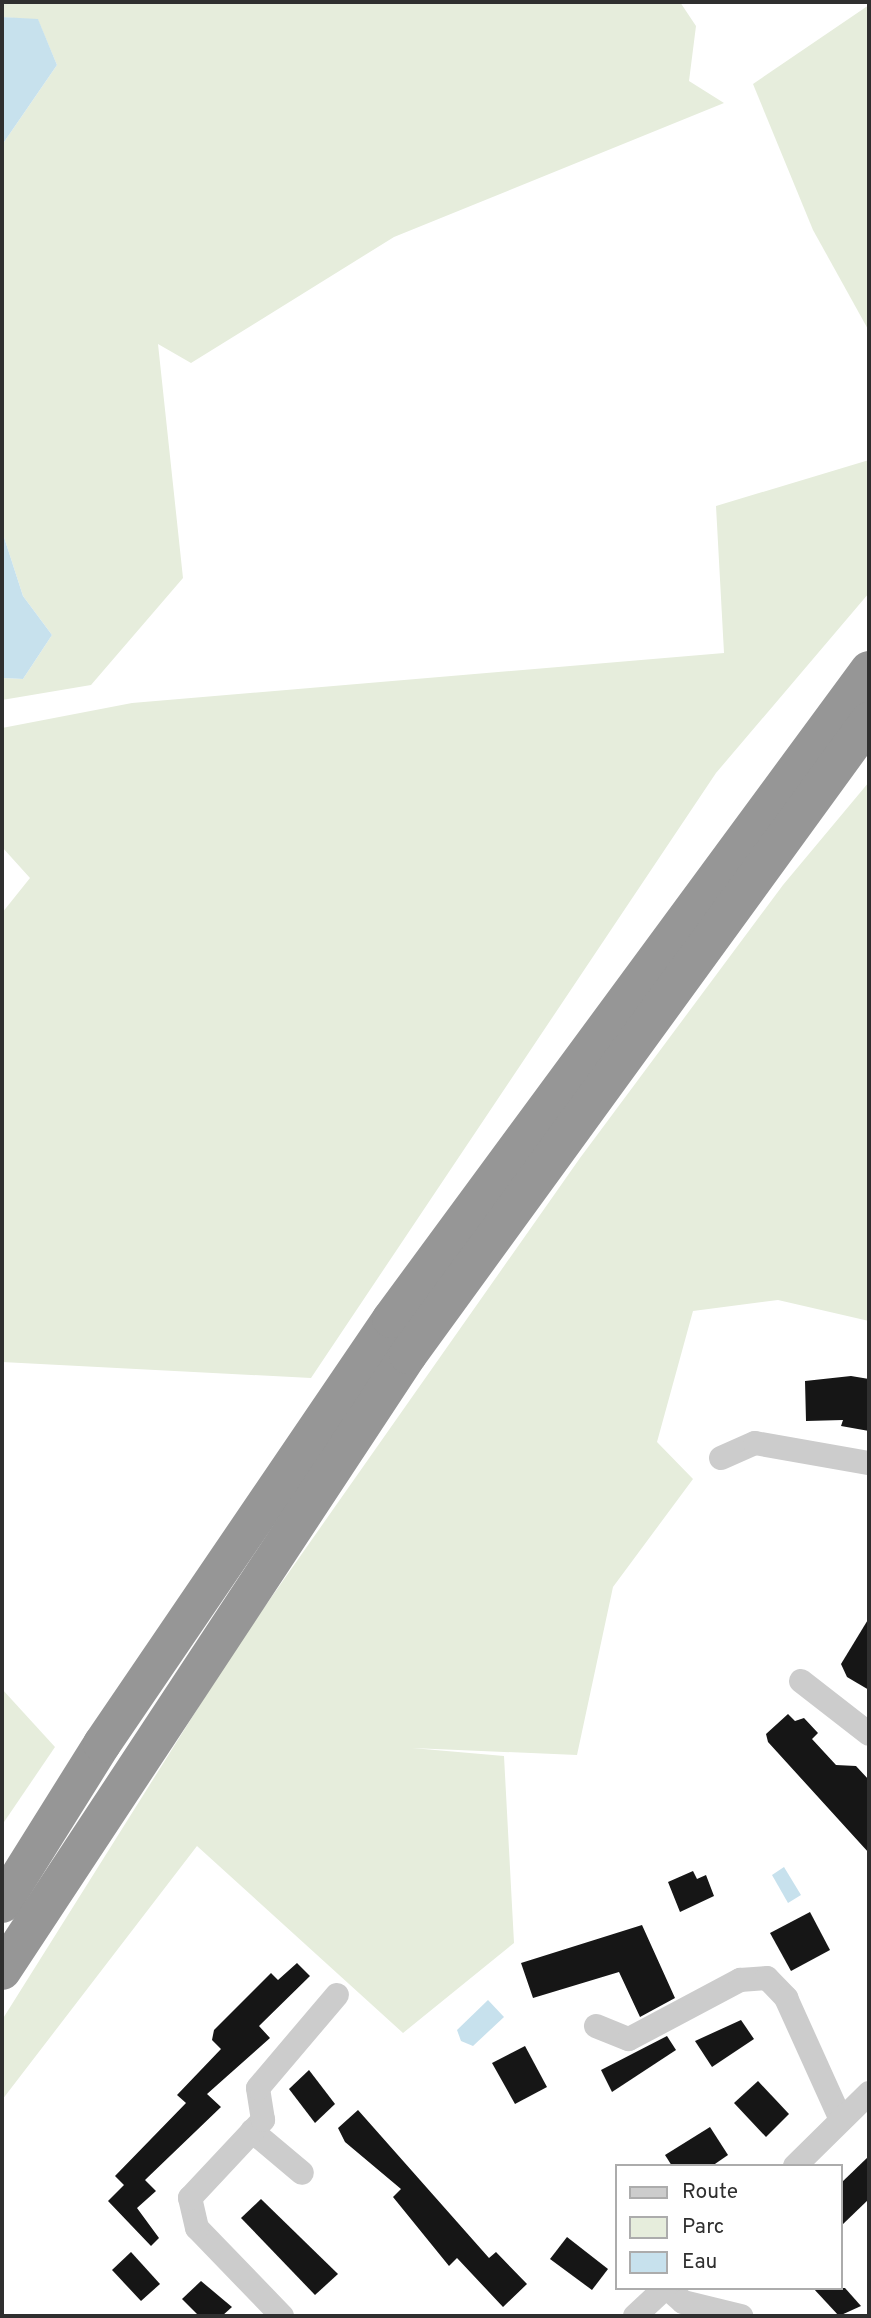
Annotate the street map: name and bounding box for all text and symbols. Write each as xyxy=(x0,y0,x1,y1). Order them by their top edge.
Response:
legend xyxy=(616,2164,843,2290)
text: Route xyxy=(682,2179,738,2206)
text: Parc xyxy=(682,2214,724,2241)
text: Eau xyxy=(682,2249,717,2276)

